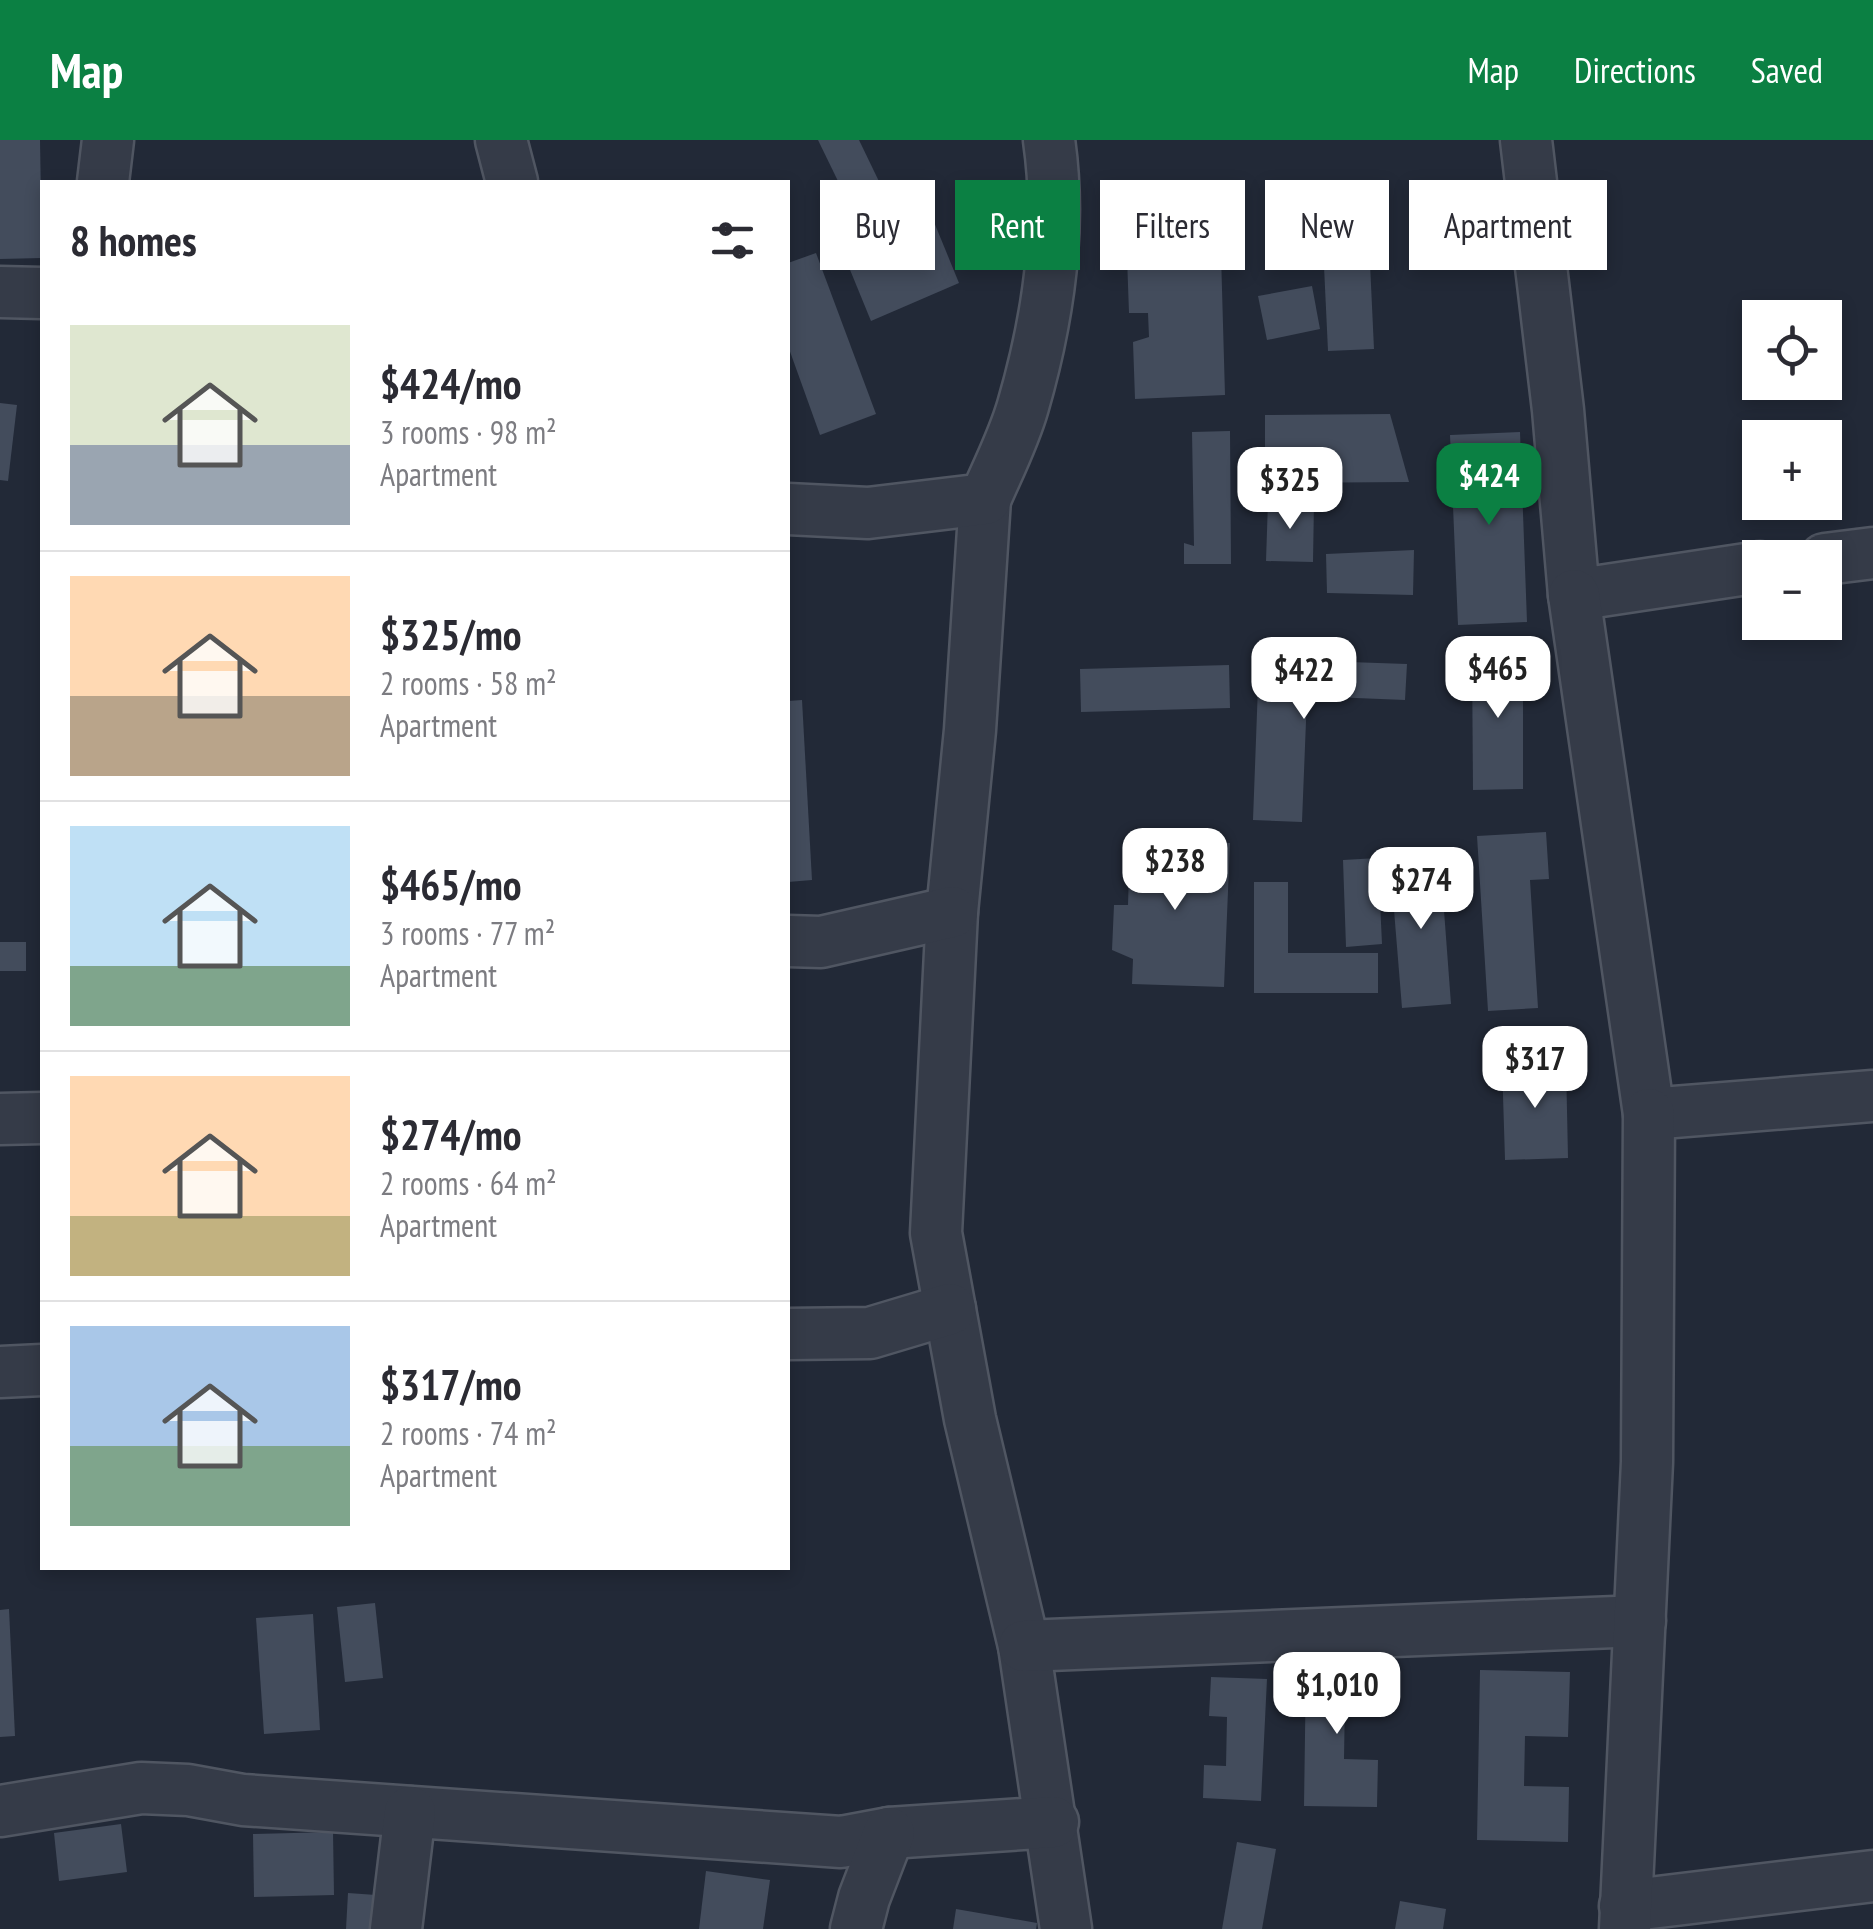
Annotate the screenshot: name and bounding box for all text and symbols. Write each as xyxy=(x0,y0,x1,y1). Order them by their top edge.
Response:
text: Map xyxy=(50,39,123,101)
text: Map xyxy=(1468,47,1519,93)
text: Directions xyxy=(1574,47,1696,93)
text: Saved xyxy=(1751,47,1823,93)
chip: Buy xyxy=(820,180,935,270)
chip: Rent xyxy=(955,180,1080,270)
chip: Filters xyxy=(1100,180,1245,270)
chip: New xyxy=(1265,180,1389,270)
chip: Apartment xyxy=(1409,180,1607,270)
text: 8 homes xyxy=(70,213,197,268)
icon: filters xyxy=(705,213,760,268)
map controls xyxy=(1742,300,1842,640)
button: locate xyxy=(1742,300,1842,400)
text: $424/mo xyxy=(380,356,522,411)
icon: home xyxy=(150,365,270,485)
text: 3 rooms · 98 m² xyxy=(380,411,557,453)
button: + xyxy=(1742,420,1842,520)
pin: $424 xyxy=(1430,443,1548,528)
pin: $325 xyxy=(1231,447,1349,532)
text: Apartment xyxy=(380,453,497,495)
text: $424 xyxy=(1458,454,1520,496)
text: $325 xyxy=(1259,458,1321,500)
button: − xyxy=(1742,540,1842,640)
text: $325/mo xyxy=(380,607,522,662)
icon: home xyxy=(150,616,270,736)
pin: $465 xyxy=(1439,636,1557,721)
pin: $422 xyxy=(1245,637,1363,722)
text: $465 xyxy=(1467,647,1529,689)
text: $422 xyxy=(1273,648,1335,690)
text: 2 rooms · 58 m² xyxy=(380,662,557,704)
text: Apartment xyxy=(380,704,497,746)
pin: $238 xyxy=(1116,828,1234,913)
text: $238 xyxy=(1144,839,1206,881)
pin: $274 xyxy=(1362,847,1480,932)
text: $465/mo xyxy=(380,857,522,912)
text: $274 xyxy=(1390,858,1452,900)
icon: home xyxy=(150,866,270,986)
text: 3 rooms · 77 m² xyxy=(380,912,555,954)
text: Apartment xyxy=(380,954,497,996)
pin: $317 xyxy=(1476,1026,1594,1111)
text: $317 xyxy=(1504,1037,1566,1079)
text: $274/mo xyxy=(380,1107,522,1162)
icon: home xyxy=(150,1116,270,1236)
text: 2 rooms · 64 m² xyxy=(380,1162,557,1204)
text: Apartment xyxy=(380,1204,497,1246)
text: $317/mo xyxy=(380,1357,522,1412)
icon: home xyxy=(150,1366,270,1486)
text: 2 rooms · 74 m² xyxy=(380,1412,557,1454)
text: Apartment xyxy=(380,1454,497,1496)
pin: $1,010 xyxy=(1256,1652,1418,1737)
text: $1,010 xyxy=(1295,1663,1379,1705)

